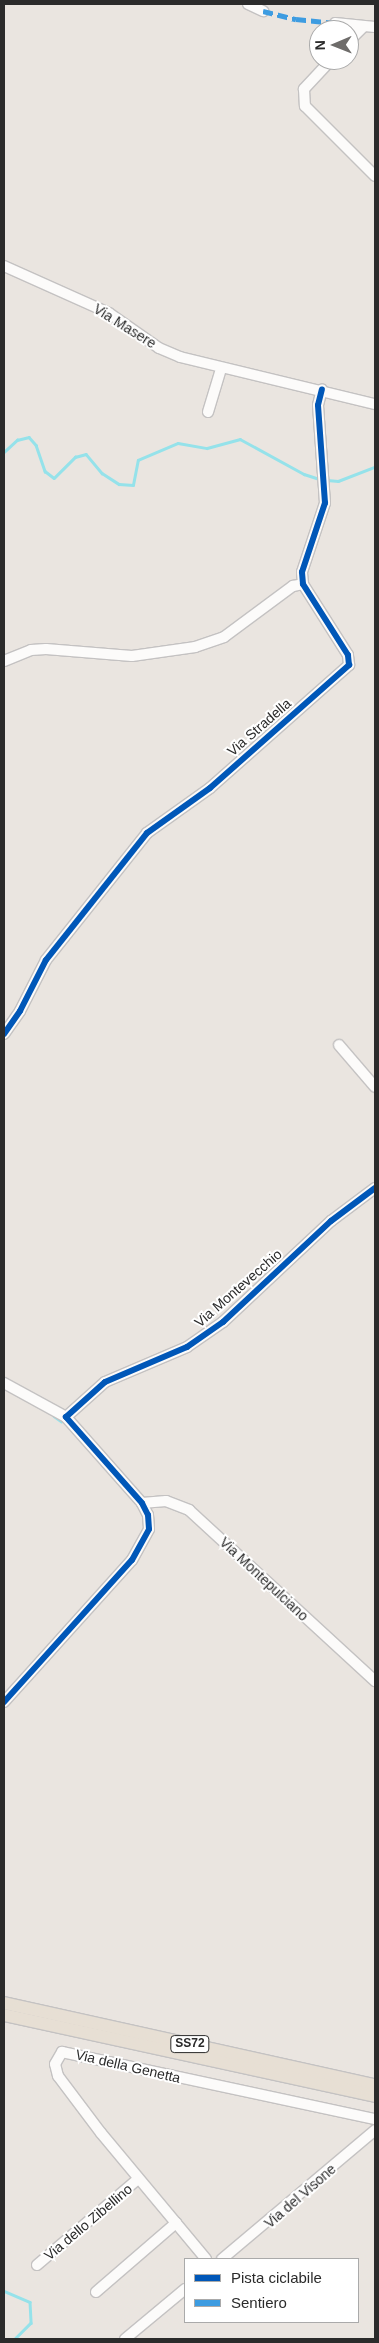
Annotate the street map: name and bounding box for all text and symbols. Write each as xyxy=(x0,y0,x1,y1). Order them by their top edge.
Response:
north arrow xyxy=(309,20,359,70)
text: N xyxy=(312,40,328,50)
street label: Via Masere xyxy=(91,300,159,352)
street label: Via Stradella xyxy=(224,695,294,759)
street label: Via Montevecchio xyxy=(191,1245,285,1331)
street label: Via Montepulciano xyxy=(216,1534,312,1624)
road number: SS72 xyxy=(170,2035,210,2054)
street label: Via della Genetta xyxy=(74,2046,182,2086)
street label: Via del Visone xyxy=(261,2160,339,2232)
street label: Via dello Zibellino xyxy=(41,2180,135,2264)
legend xyxy=(184,2258,359,2323)
text: Pista ciclabile xyxy=(231,2269,322,2286)
text: Sentiero xyxy=(231,2294,287,2311)

